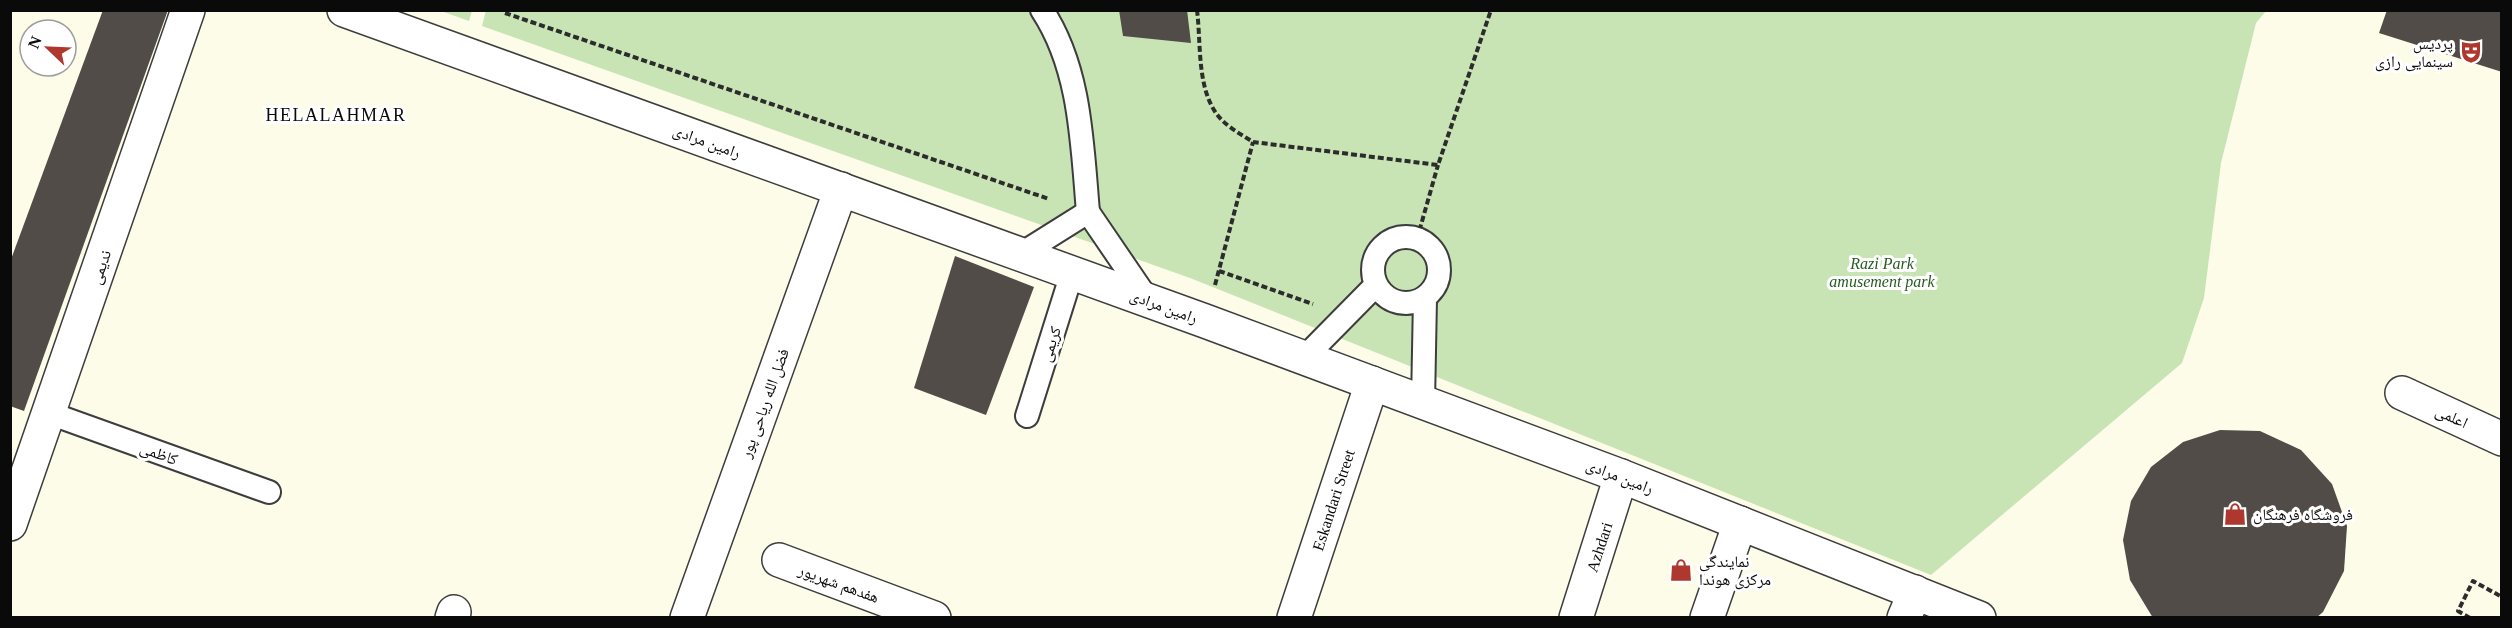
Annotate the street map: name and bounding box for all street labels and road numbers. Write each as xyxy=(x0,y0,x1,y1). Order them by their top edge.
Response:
street label: رامین مرادی xyxy=(670,121,743,163)
street label: ندیمی xyxy=(87,248,116,287)
street label: رامین مرادی xyxy=(1127,286,1200,328)
street label: کریمی xyxy=(1037,324,1066,365)
street label: فضل الله ریاحی پور xyxy=(736,346,794,462)
street label: اعلمی xyxy=(2432,402,2471,433)
street label: کاظمی xyxy=(137,439,180,470)
street label: Eskandari Street xyxy=(1309,447,1358,553)
street label: رامین مرادی xyxy=(1583,456,1656,499)
street label: Azhdari xyxy=(1583,519,1616,574)
street label: هفدهم شهریور xyxy=(794,561,882,608)

